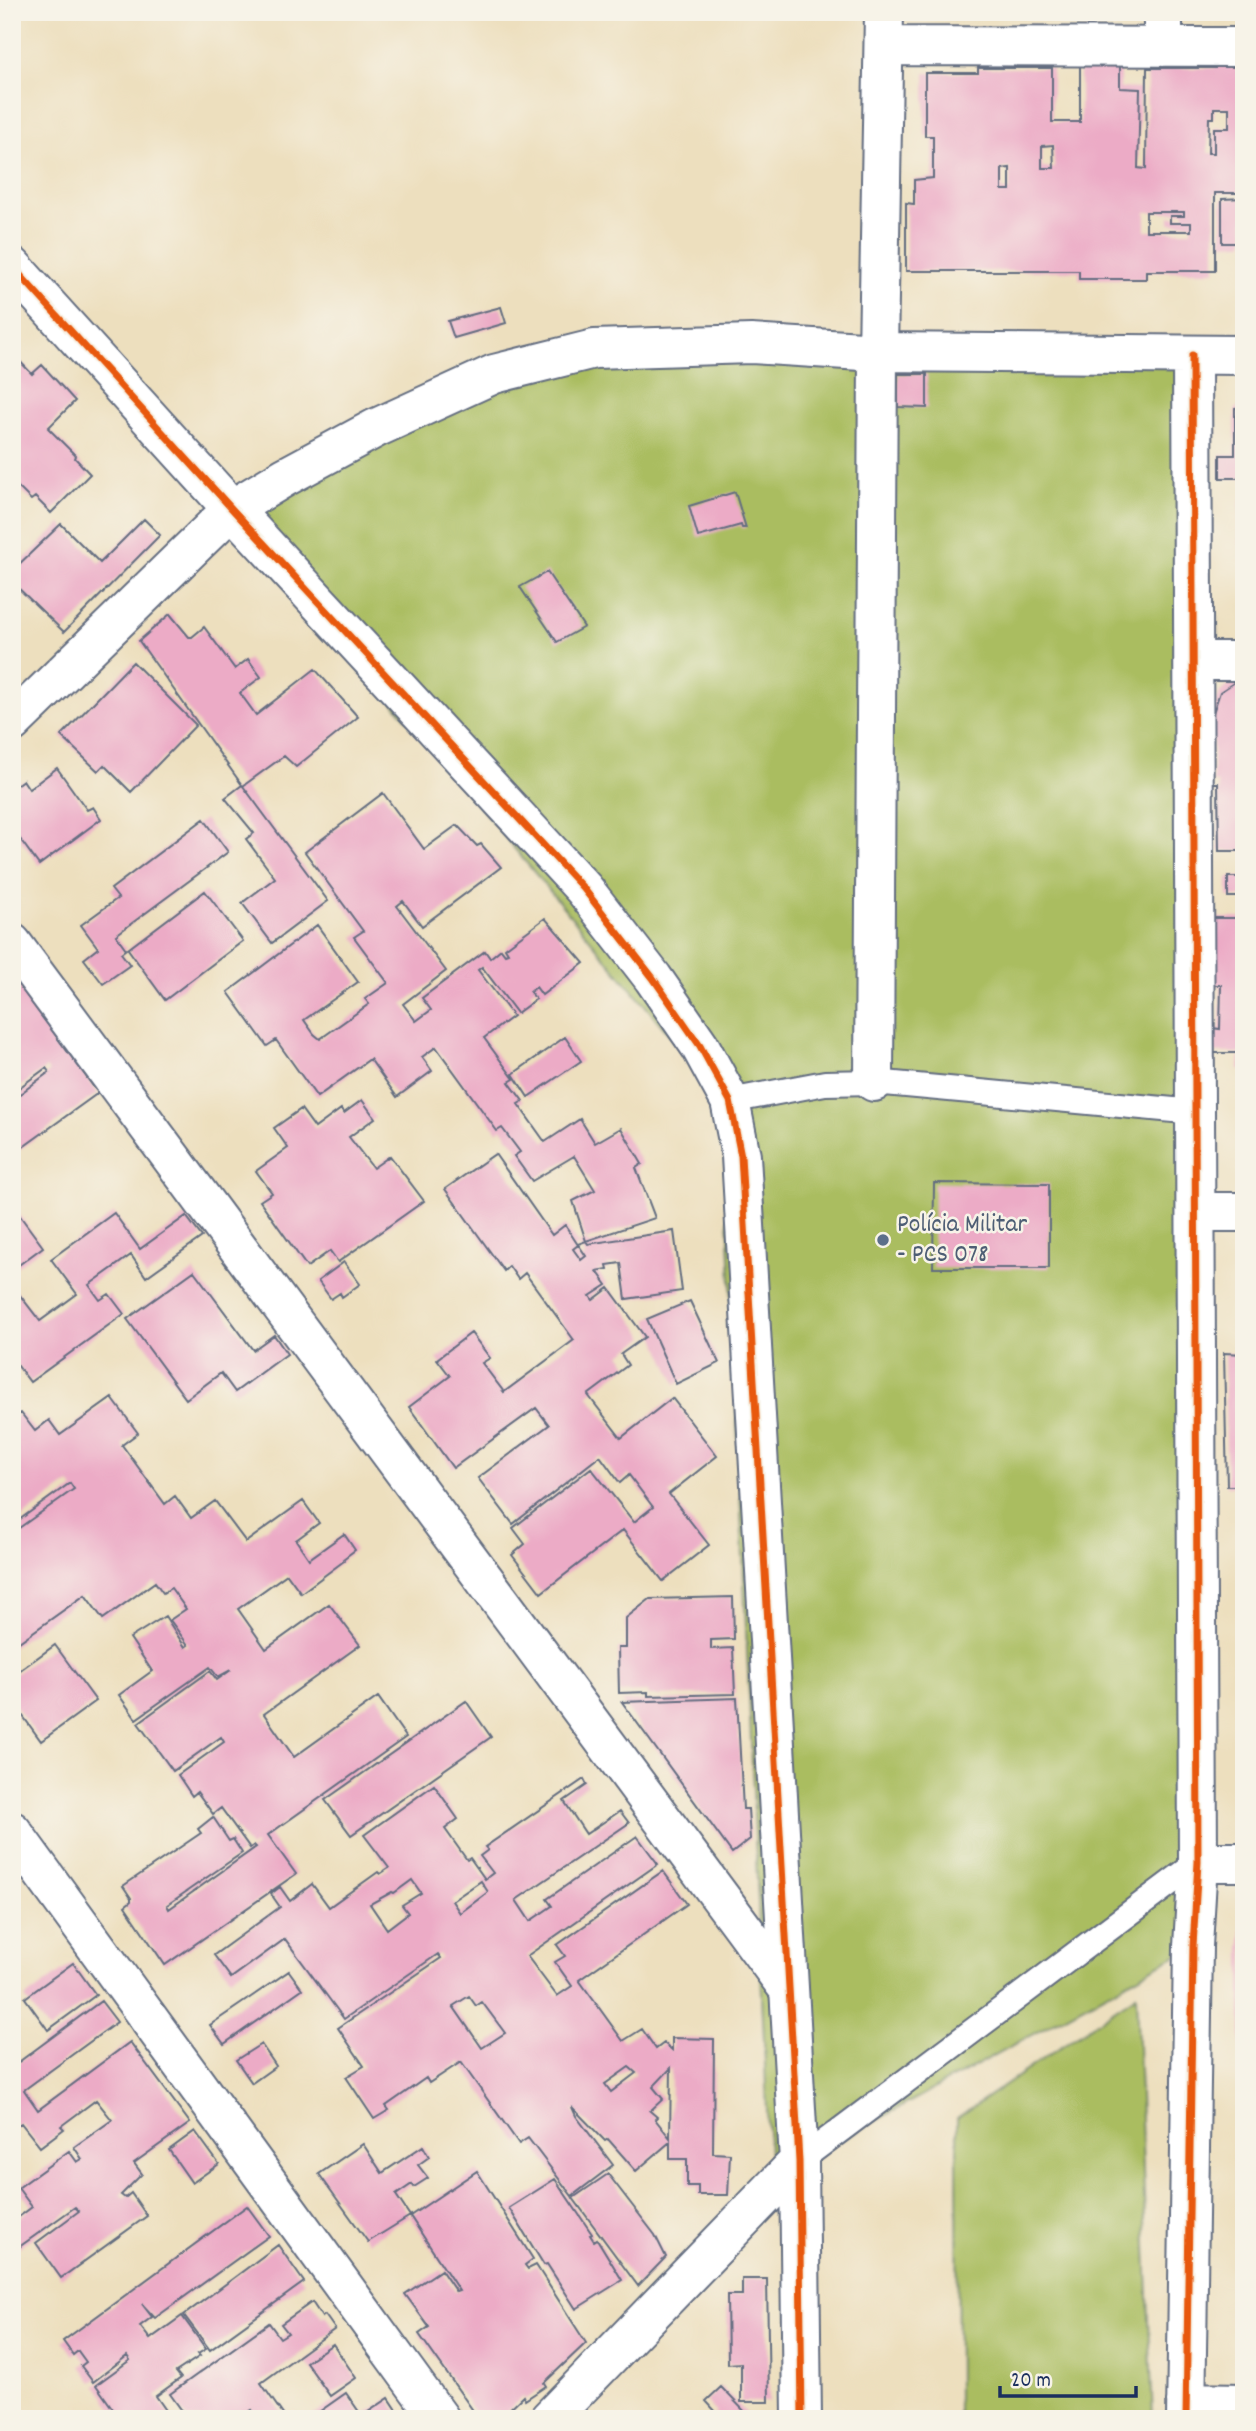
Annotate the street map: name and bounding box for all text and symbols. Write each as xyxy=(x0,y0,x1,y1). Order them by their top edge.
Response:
place label: Polícia Militar - PCS 078 xyxy=(897,1207,1027,1274)
marker: Polícia Militar - PCS 078 xyxy=(875,1232,891,1248)
scale bar xyxy=(1000,2354,1137,2398)
text: 20 m xyxy=(1011,2367,1051,2397)

